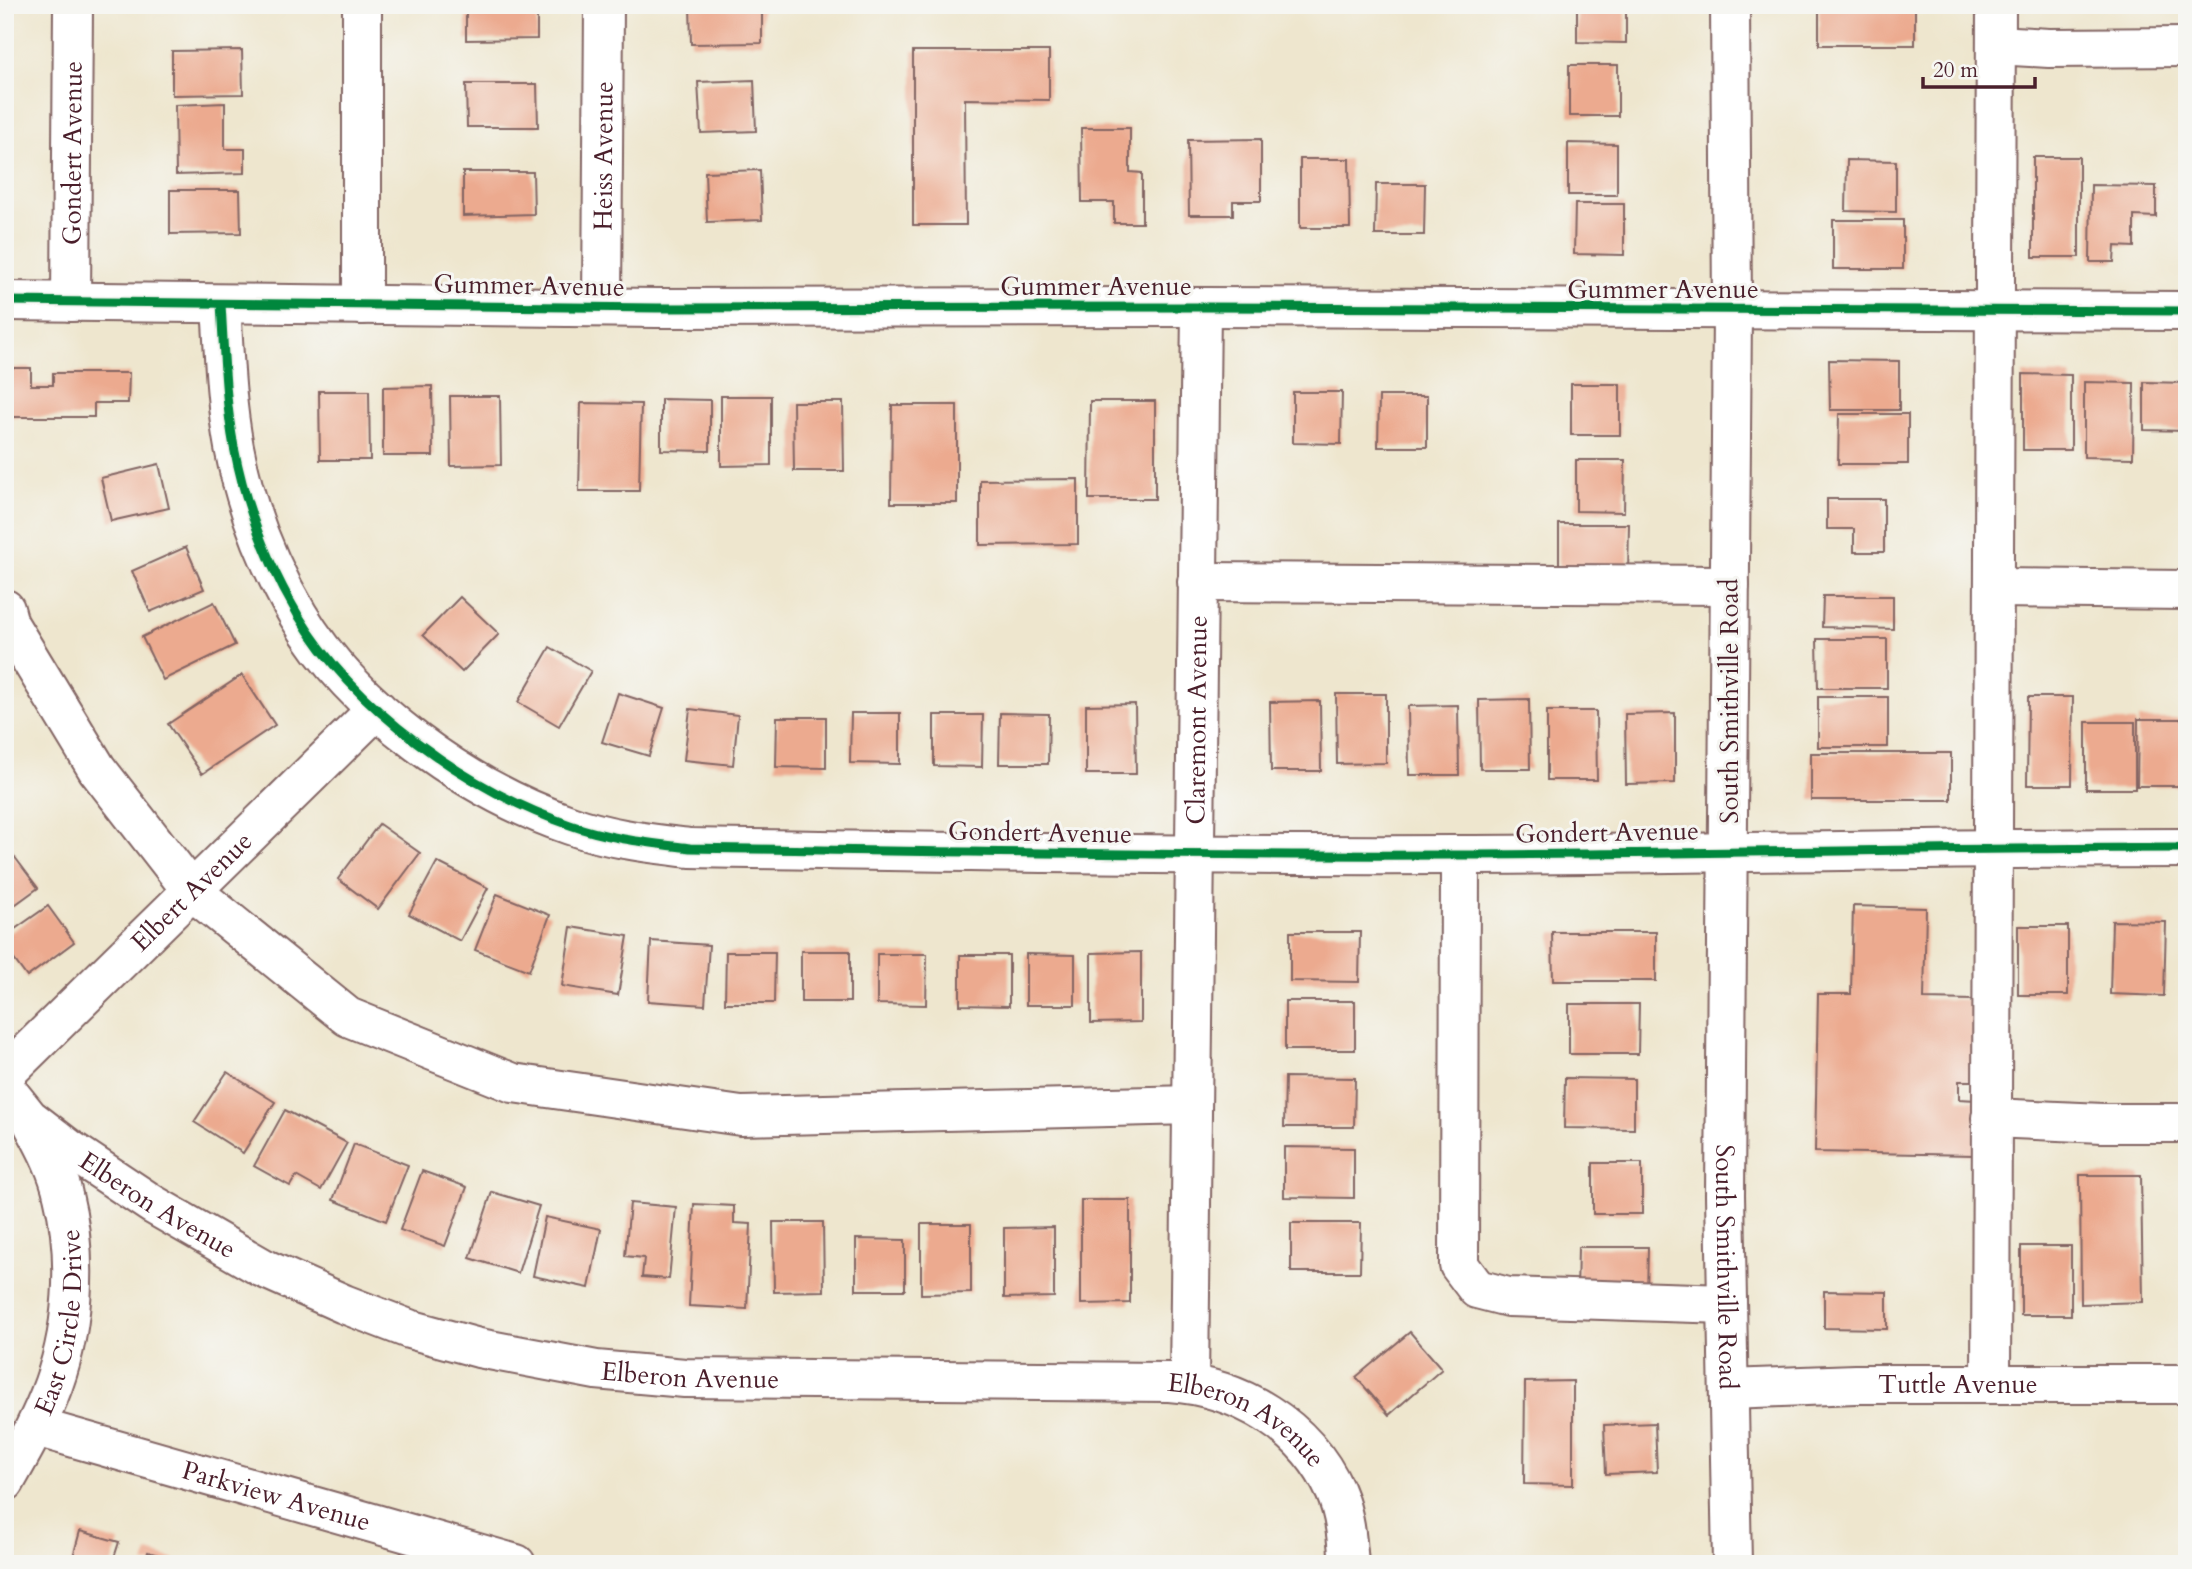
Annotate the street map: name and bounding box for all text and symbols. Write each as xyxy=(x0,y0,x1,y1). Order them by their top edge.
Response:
scale bar xyxy=(1923,46,2035,90)
text: 20 m xyxy=(1933,56,1978,85)
street label: Gondert Avenue xyxy=(54,61,91,245)
street label: Heiss Avenue xyxy=(586,81,621,231)
street label: Gummer Avenue xyxy=(433,266,625,305)
street label: Gummer Avenue xyxy=(1000,269,1192,304)
street label: Gummer Avenue xyxy=(1567,272,1759,307)
street label: South Smithville Road xyxy=(1712,578,1747,824)
street label: Claremont Avenue xyxy=(1178,615,1216,825)
street label: Gondert Avenue xyxy=(948,813,1132,852)
street label: Gondert Avenue xyxy=(1515,813,1699,852)
street label: Elbert Avenue xyxy=(123,824,260,959)
street label: Elberon Avenue xyxy=(72,1143,242,1267)
street label: South Smithville Road xyxy=(1707,1144,1746,1390)
street label: East Circle Drive xyxy=(26,1228,90,1420)
street label: Elberon Avenue xyxy=(600,1354,779,1397)
street label: Elberon Avenue xyxy=(1166,1365,1333,1474)
street label: Tuttle Avenue xyxy=(1878,1367,2038,1402)
street label: Parkview Avenue xyxy=(178,1453,375,1540)

